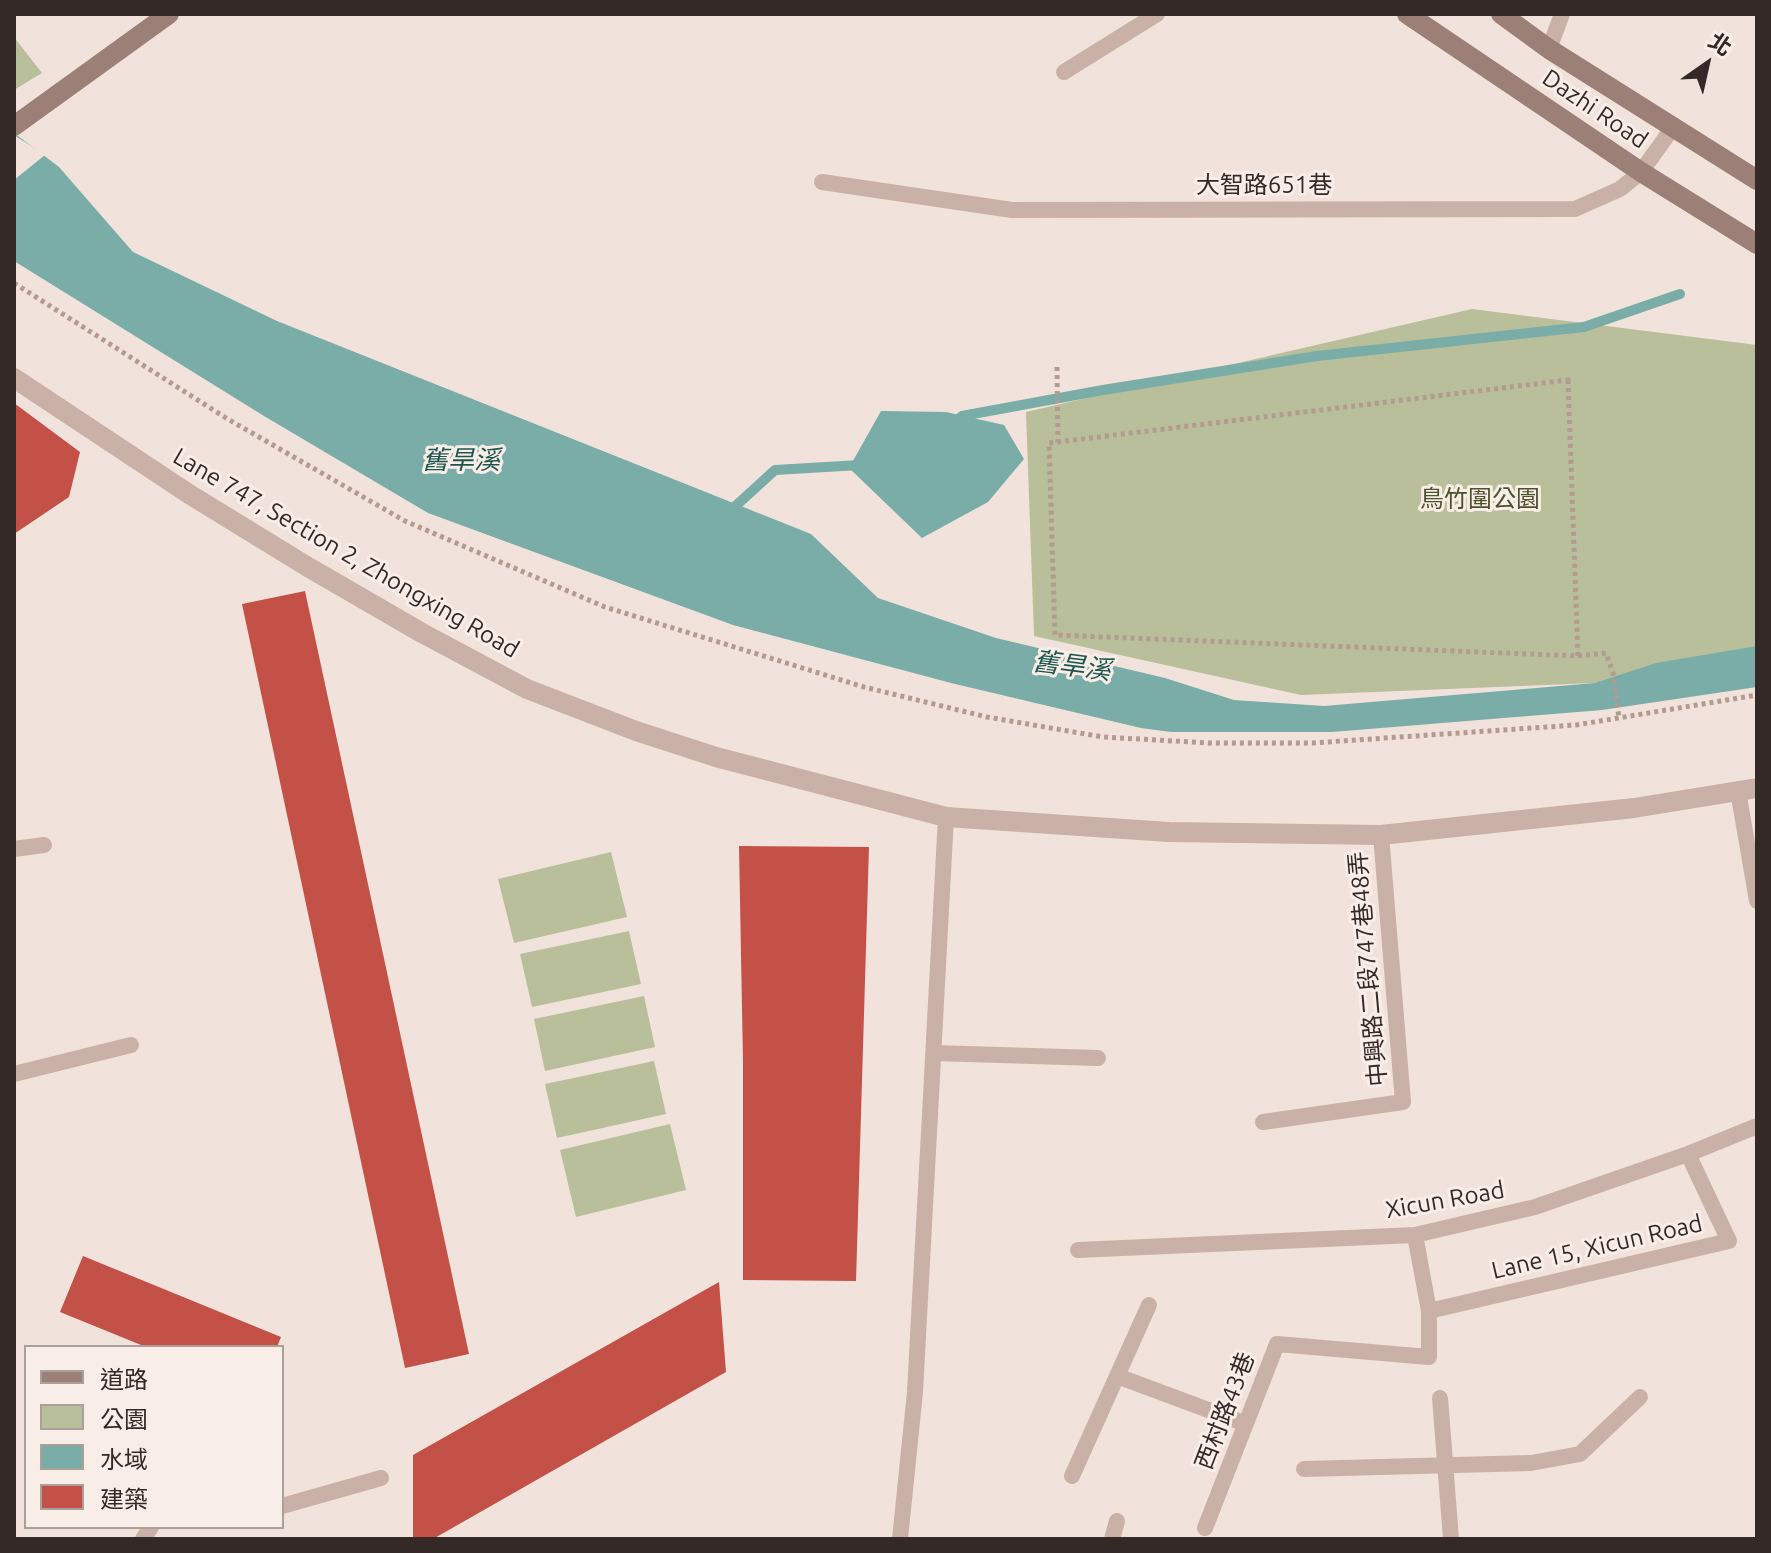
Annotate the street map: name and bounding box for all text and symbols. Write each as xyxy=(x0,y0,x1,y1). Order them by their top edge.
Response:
north arrow xyxy=(1667,24,1747,104)
text: 北 xyxy=(1705,27,1737,60)
street label: Dazhi Road xyxy=(1537,63,1653,155)
street label: 大智路651巷 xyxy=(1196,171,1332,199)
street label: Lane 747, Section 2, Zhongxing Road xyxy=(168,442,524,664)
water label: 舊旱溪 xyxy=(422,444,500,476)
park label: 鳥竹圍公園 xyxy=(1420,485,1540,513)
water label: 舊旱溪 xyxy=(1031,646,1113,686)
street label: 中興路二段747巷48弄 xyxy=(1343,850,1393,1088)
street label: Xicun Road xyxy=(1383,1175,1507,1225)
street label: Lane 15, Xicun Road xyxy=(1489,1209,1705,1285)
legend xyxy=(24,1345,284,1529)
street label: 西村路43巷 xyxy=(1190,1348,1260,1474)
text: 道路 xyxy=(100,1366,148,1393)
text: 公園 xyxy=(100,1406,148,1433)
text: 水域 xyxy=(100,1446,148,1473)
text: 建築 xyxy=(100,1486,148,1513)

